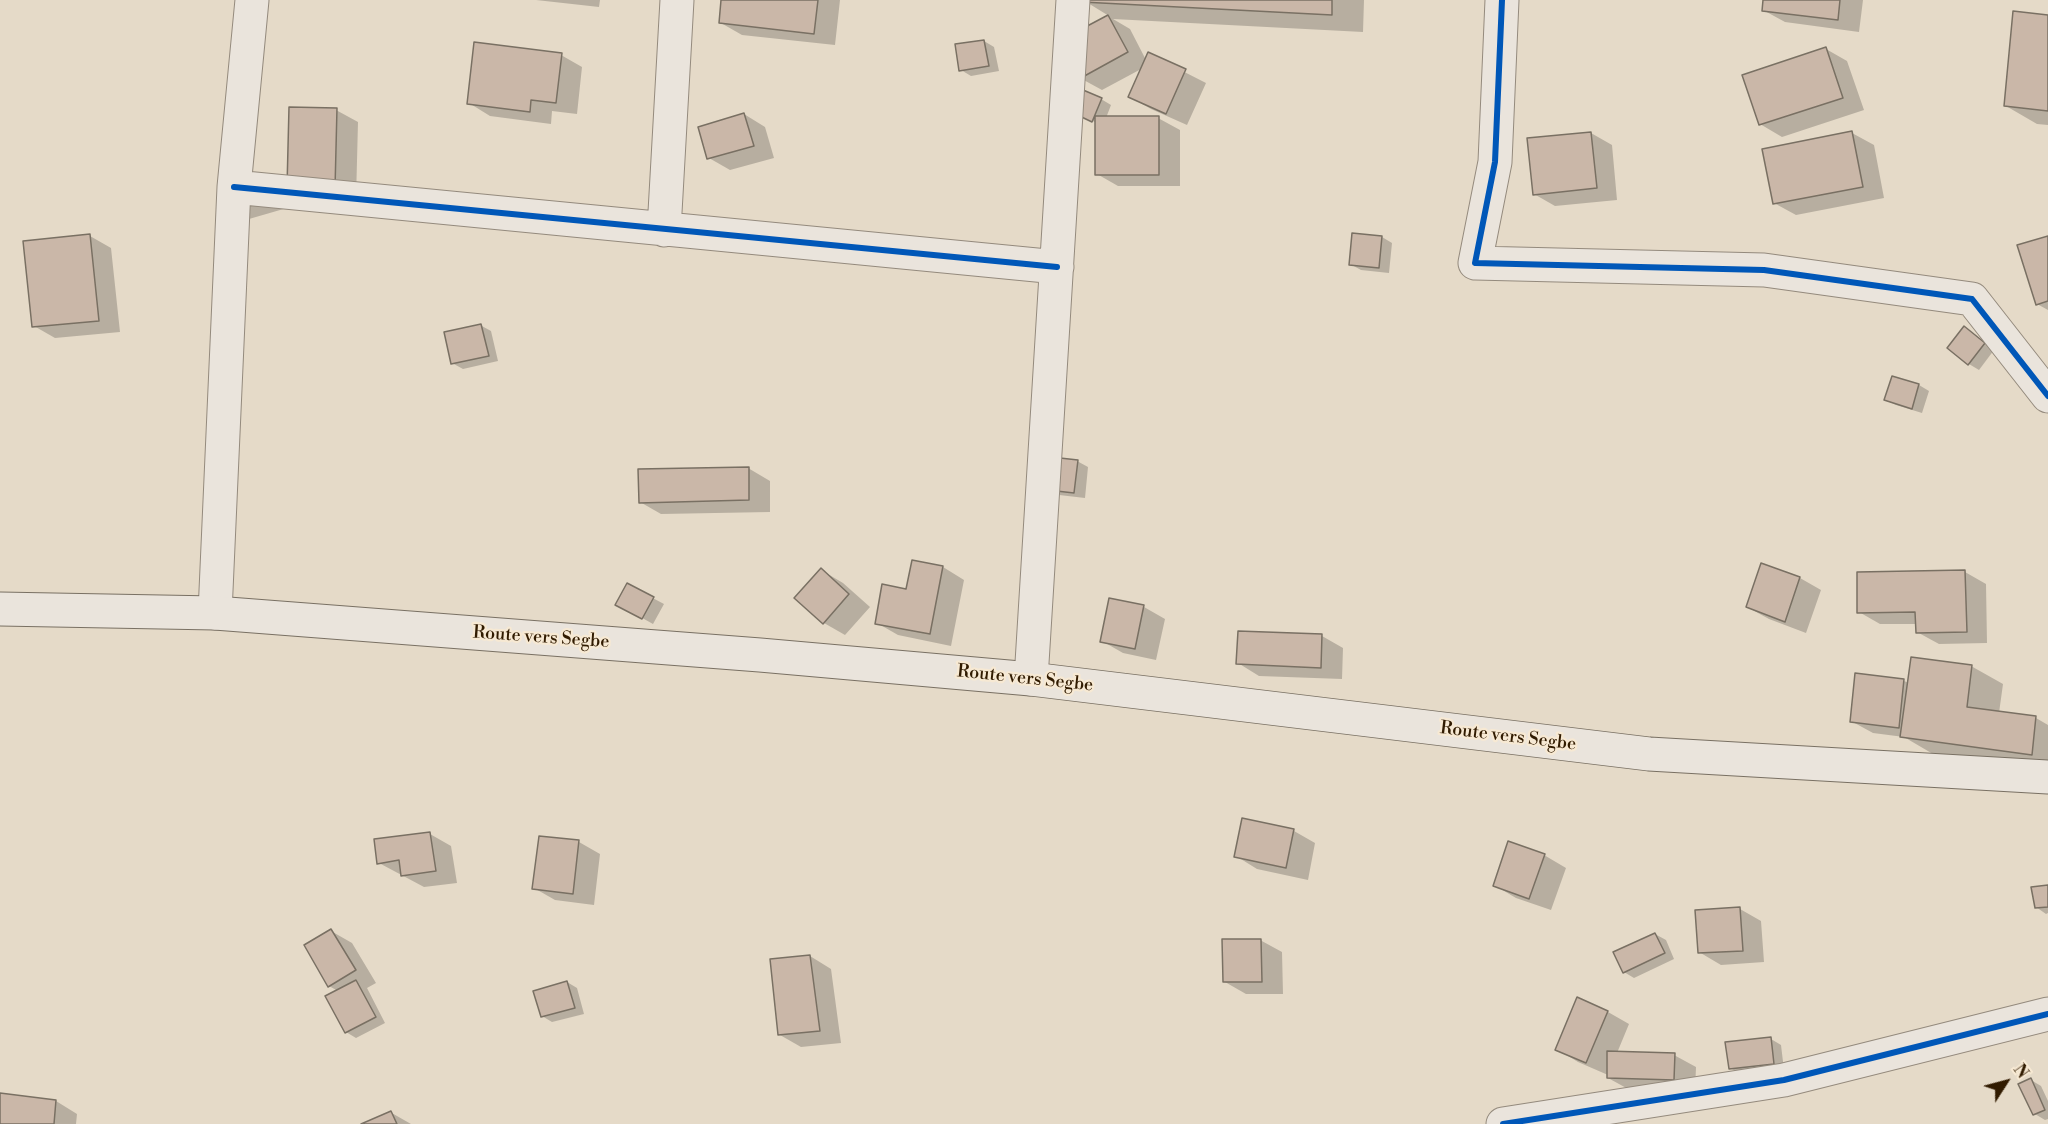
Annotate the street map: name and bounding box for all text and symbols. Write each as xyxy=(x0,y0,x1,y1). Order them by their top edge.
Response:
street label: Route vers Segbe xyxy=(472,622,610,654)
street label: Route vers Segbe xyxy=(956,661,1094,697)
street label: Route vers Segbe xyxy=(1439,718,1577,756)
north arrow xyxy=(1976,1052,2036,1112)
text: N xyxy=(2009,1060,2032,1082)

